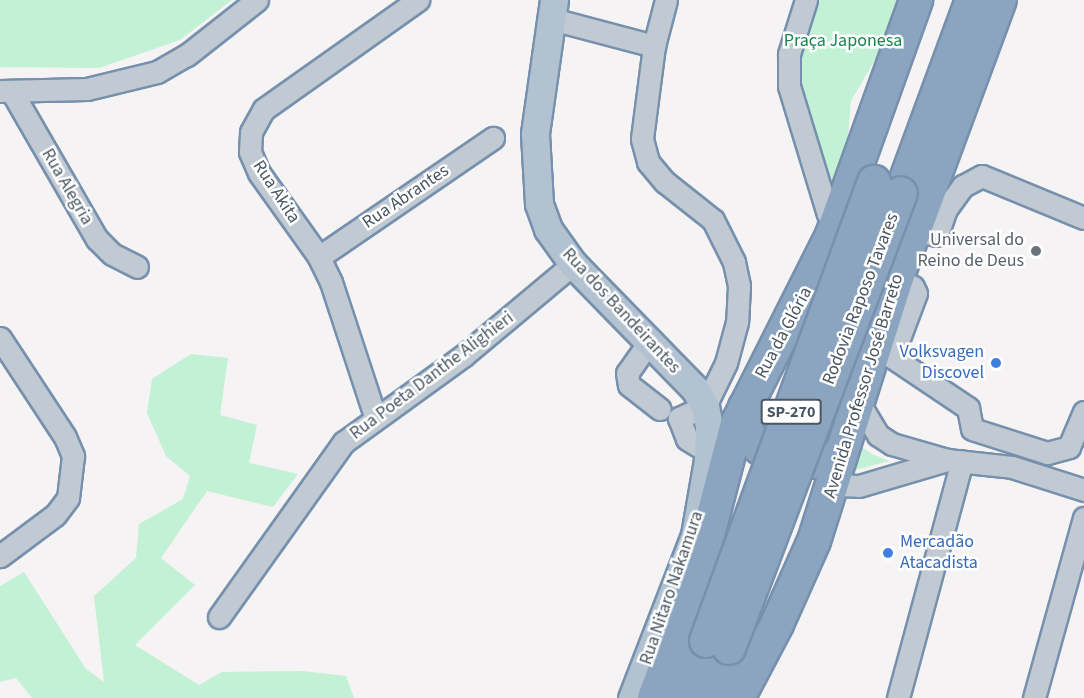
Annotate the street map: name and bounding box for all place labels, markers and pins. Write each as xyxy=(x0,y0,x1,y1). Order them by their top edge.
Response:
place label: Universal do Reino de Deus xyxy=(918,230,1024,272)
marker: Universal do Reino de Deus xyxy=(1029,244,1043,258)
place label: Volksvagen Discovel xyxy=(899,342,984,385)
marker: Volksvagen Discovel xyxy=(989,356,1003,370)
place label: Mercadão Atacadista xyxy=(900,532,978,574)
marker: Mercadão Atacadista xyxy=(881,546,895,560)

